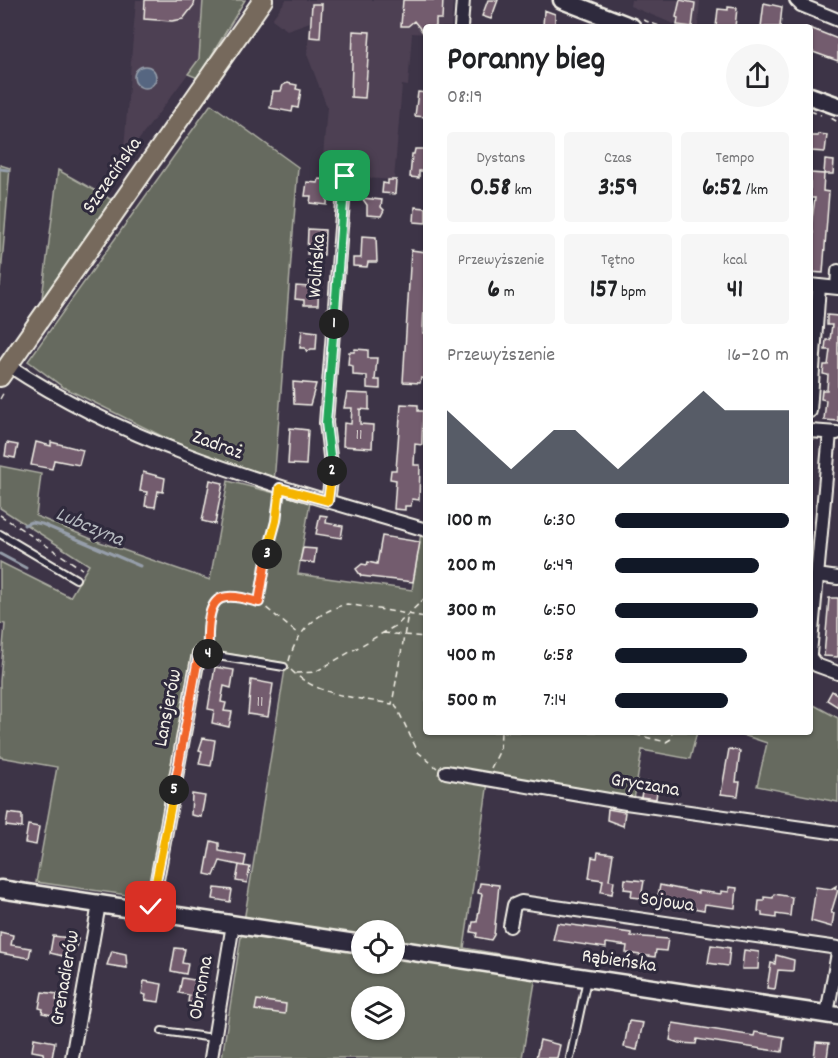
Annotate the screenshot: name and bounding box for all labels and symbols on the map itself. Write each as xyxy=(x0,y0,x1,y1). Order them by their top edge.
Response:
street label: Szczecińska xyxy=(76,132,150,220)
pin xyxy=(319,150,370,201)
street label: Wolińska xyxy=(302,232,334,299)
pin: 1 xyxy=(319,309,349,339)
street label: Zadraż xyxy=(188,424,247,468)
house number: 11 xyxy=(355,424,363,447)
pin: 2 xyxy=(317,456,347,486)
water label: Lubczyna xyxy=(50,500,129,556)
pin: 3 xyxy=(252,539,282,569)
pin: 4 xyxy=(193,639,223,669)
street label: Lansjerów xyxy=(148,667,190,749)
house number: 11 xyxy=(256,691,264,714)
street label: Gryczana xyxy=(609,767,682,805)
pin: 5 xyxy=(159,775,189,805)
pin xyxy=(125,881,176,932)
street label: Sojowa xyxy=(638,885,696,921)
street label: Grenadierów xyxy=(44,928,88,1028)
street label: Rąbieńska xyxy=(580,943,659,981)
street label: Obronna xyxy=(183,953,221,1022)

